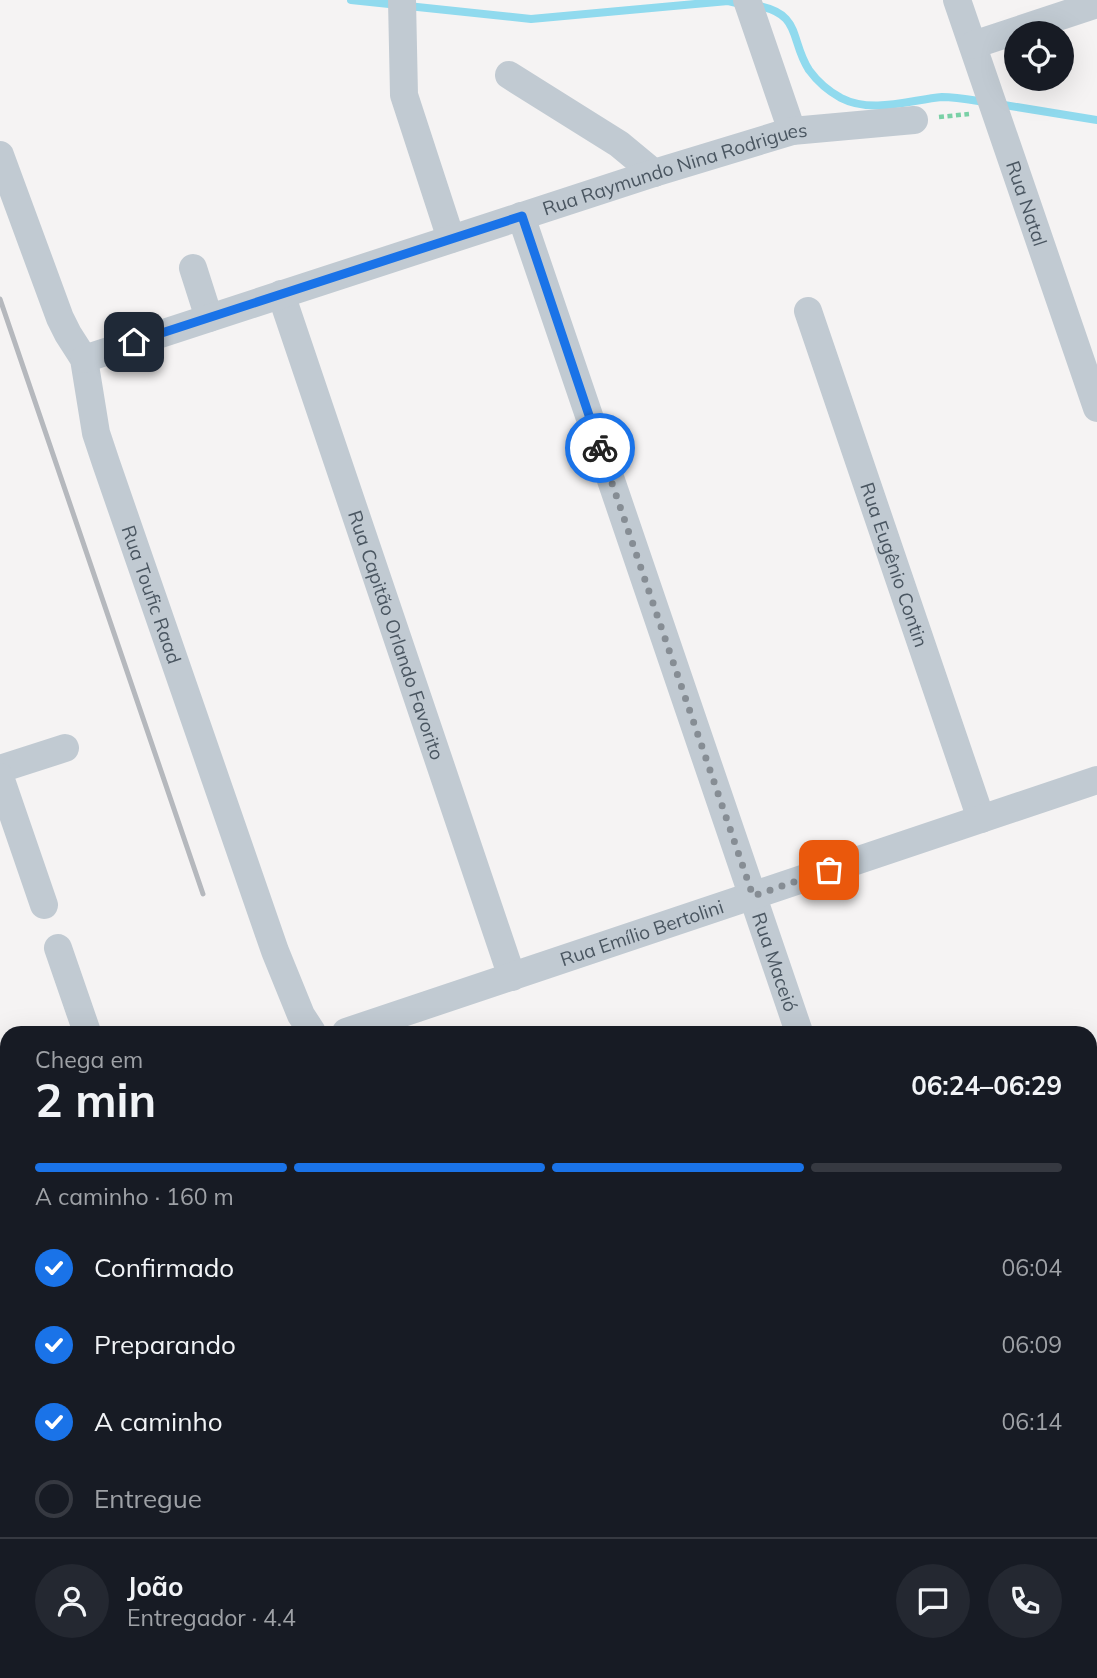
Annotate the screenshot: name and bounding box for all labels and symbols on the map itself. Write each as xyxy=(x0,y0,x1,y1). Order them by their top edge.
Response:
street label: Rua Raymundo Nina Rodrigues xyxy=(539,118,808,221)
street label: Rua Natal xyxy=(1001,158,1053,249)
pin xyxy=(104,312,164,372)
courier xyxy=(565,413,635,483)
street label: Rua Eugênio Contin xyxy=(855,479,934,650)
street label: Rua Capitão Orlando Favorito xyxy=(343,507,450,763)
street label: Rua Toufic Raad xyxy=(116,522,187,667)
pin xyxy=(799,840,859,900)
street label: Rua Emílio Bertolini xyxy=(557,894,727,971)
street label: Rua Maceió xyxy=(747,909,803,1015)

